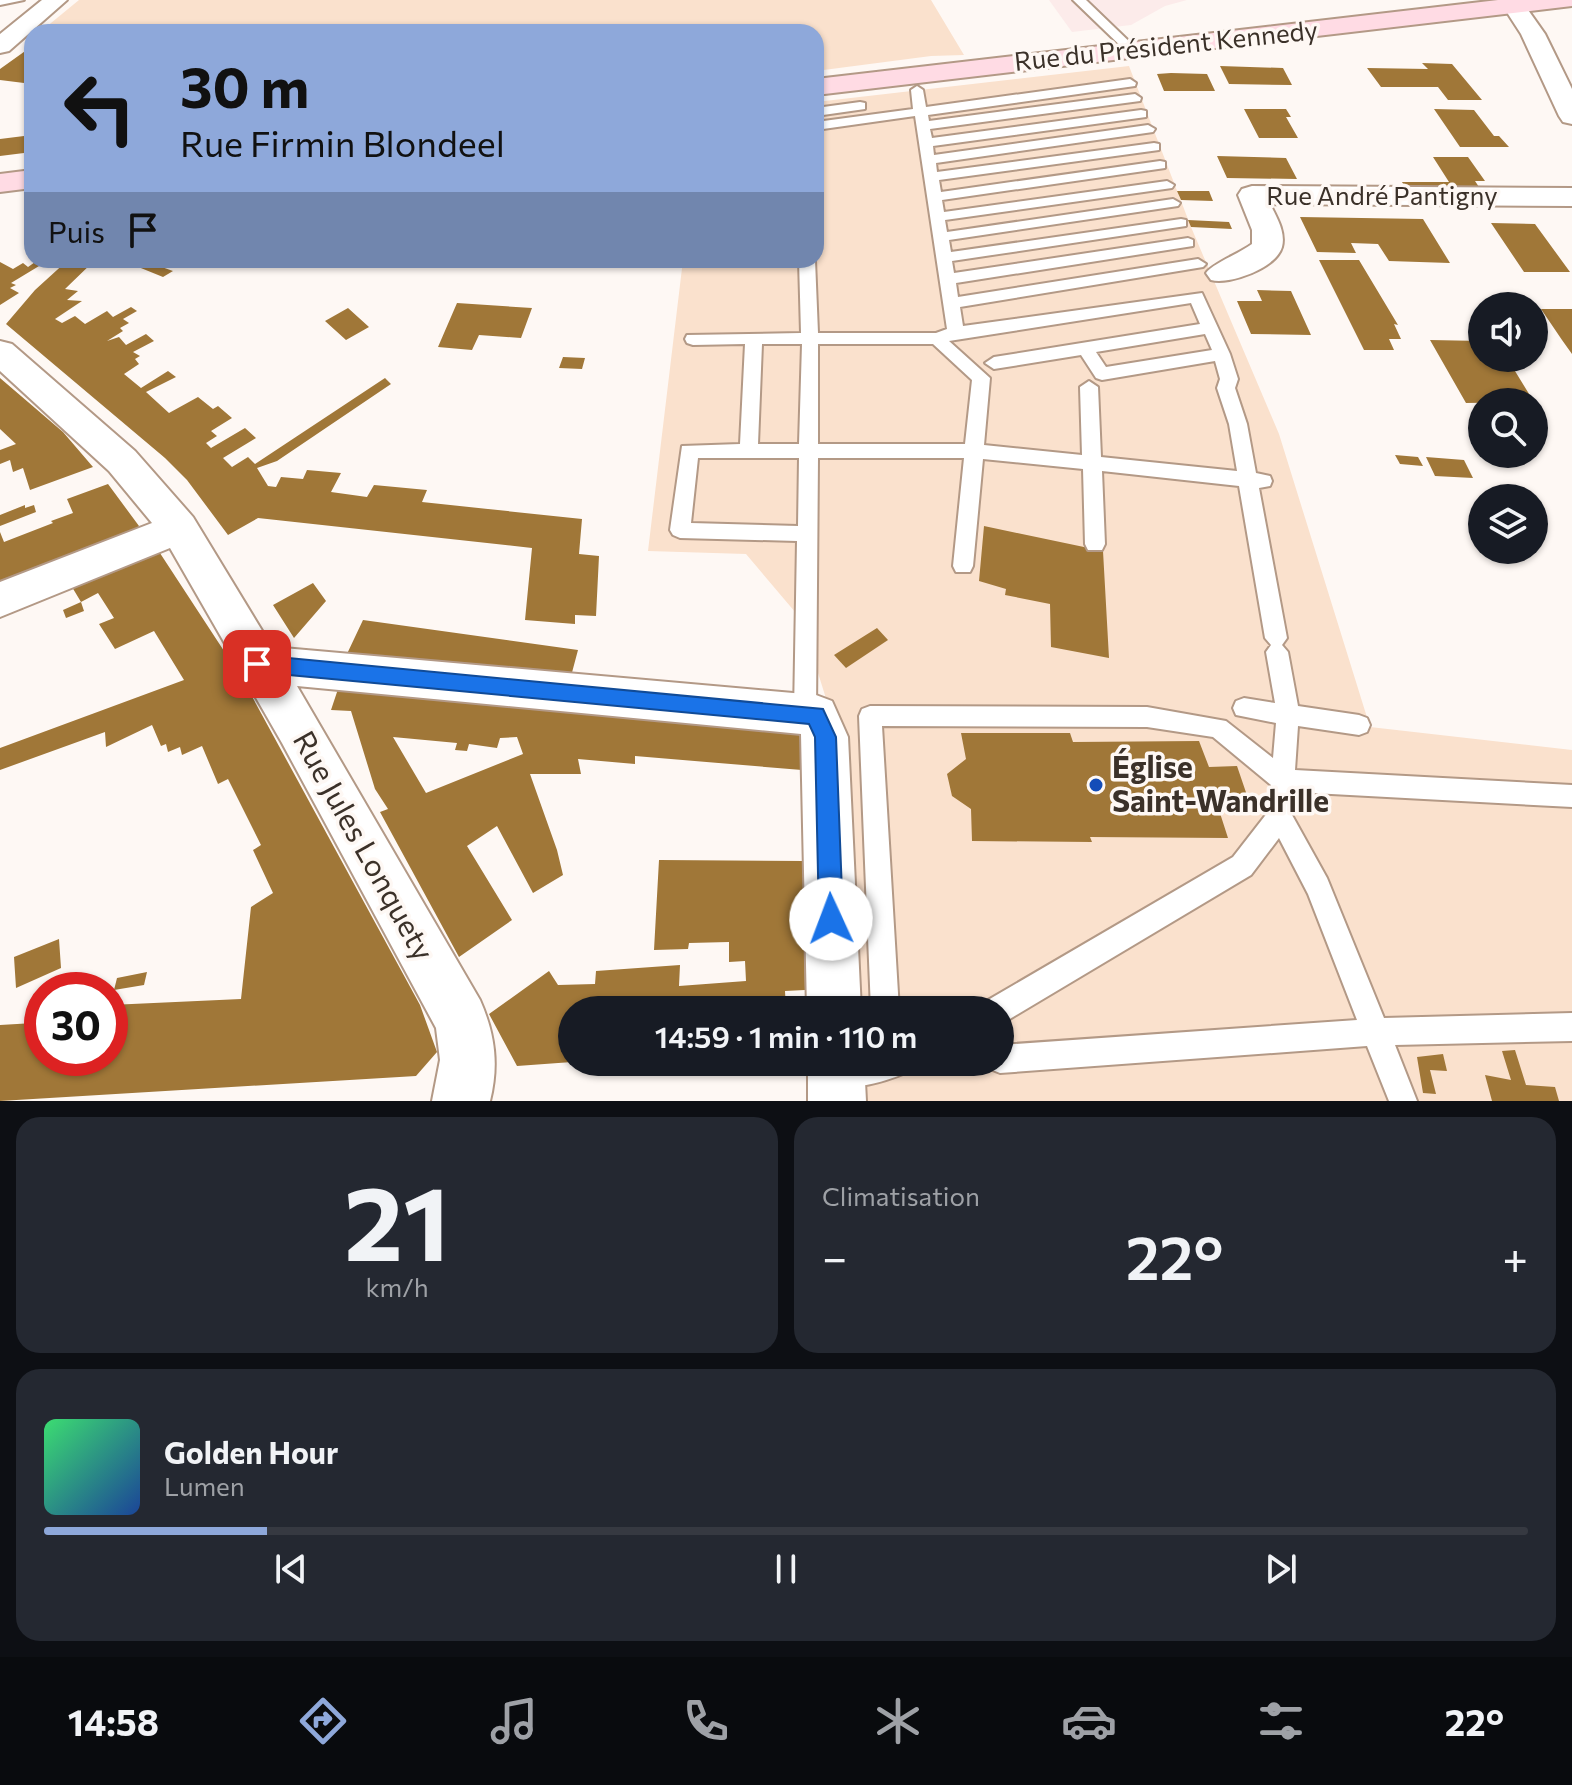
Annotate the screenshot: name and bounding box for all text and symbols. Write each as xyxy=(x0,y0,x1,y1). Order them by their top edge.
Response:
street label: Rue du Président Kennedy xyxy=(1013,13,1319,76)
text: 30 m xyxy=(180,51,309,120)
icon: left xyxy=(48,56,152,160)
text: Rue Firmin Blondeel xyxy=(180,120,505,164)
street label: Rue André Pantigny xyxy=(1266,179,1498,210)
icon: arrive xyxy=(121,208,165,252)
text: Puis xyxy=(48,212,105,249)
map controls xyxy=(1468,292,1548,564)
button: sound xyxy=(1468,292,1548,372)
button: search xyxy=(1468,388,1548,468)
button: layers xyxy=(1468,484,1548,564)
pin xyxy=(223,630,291,698)
icon: arrive xyxy=(235,642,279,686)
street label: Rue Jules Lonquety xyxy=(287,724,444,966)
place label: Église Saint-Wandrille xyxy=(1112,747,1329,818)
marker: Église Saint-Wandrille xyxy=(1087,776,1105,794)
position arrow xyxy=(789,877,873,961)
speed limit sign: 30 xyxy=(24,972,128,1076)
text: 14:59 · 1 min · 110 m xyxy=(655,1017,917,1054)
text: 21 xyxy=(344,1155,450,1282)
text: Climatisation xyxy=(822,1180,980,1211)
text: 22° xyxy=(1126,1219,1223,1292)
text: − xyxy=(822,1229,847,1283)
text: + xyxy=(1502,1229,1528,1283)
text: km/h xyxy=(365,1271,429,1302)
text: Golden Hour xyxy=(164,1433,338,1470)
text: Lumen xyxy=(164,1470,245,1501)
icon: previous xyxy=(269,1547,313,1591)
icon: pause xyxy=(764,1547,808,1591)
icon: next xyxy=(1259,1547,1303,1591)
icon: directions xyxy=(295,1693,351,1749)
icon: music xyxy=(486,1693,542,1749)
icon: phone xyxy=(678,1693,734,1749)
icon: climate xyxy=(870,1693,926,1749)
icon: car xyxy=(1061,1693,1117,1749)
icon: filters xyxy=(1253,1693,1309,1749)
text: 14:58 xyxy=(68,1699,159,1743)
text: 22° xyxy=(1445,1699,1504,1743)

